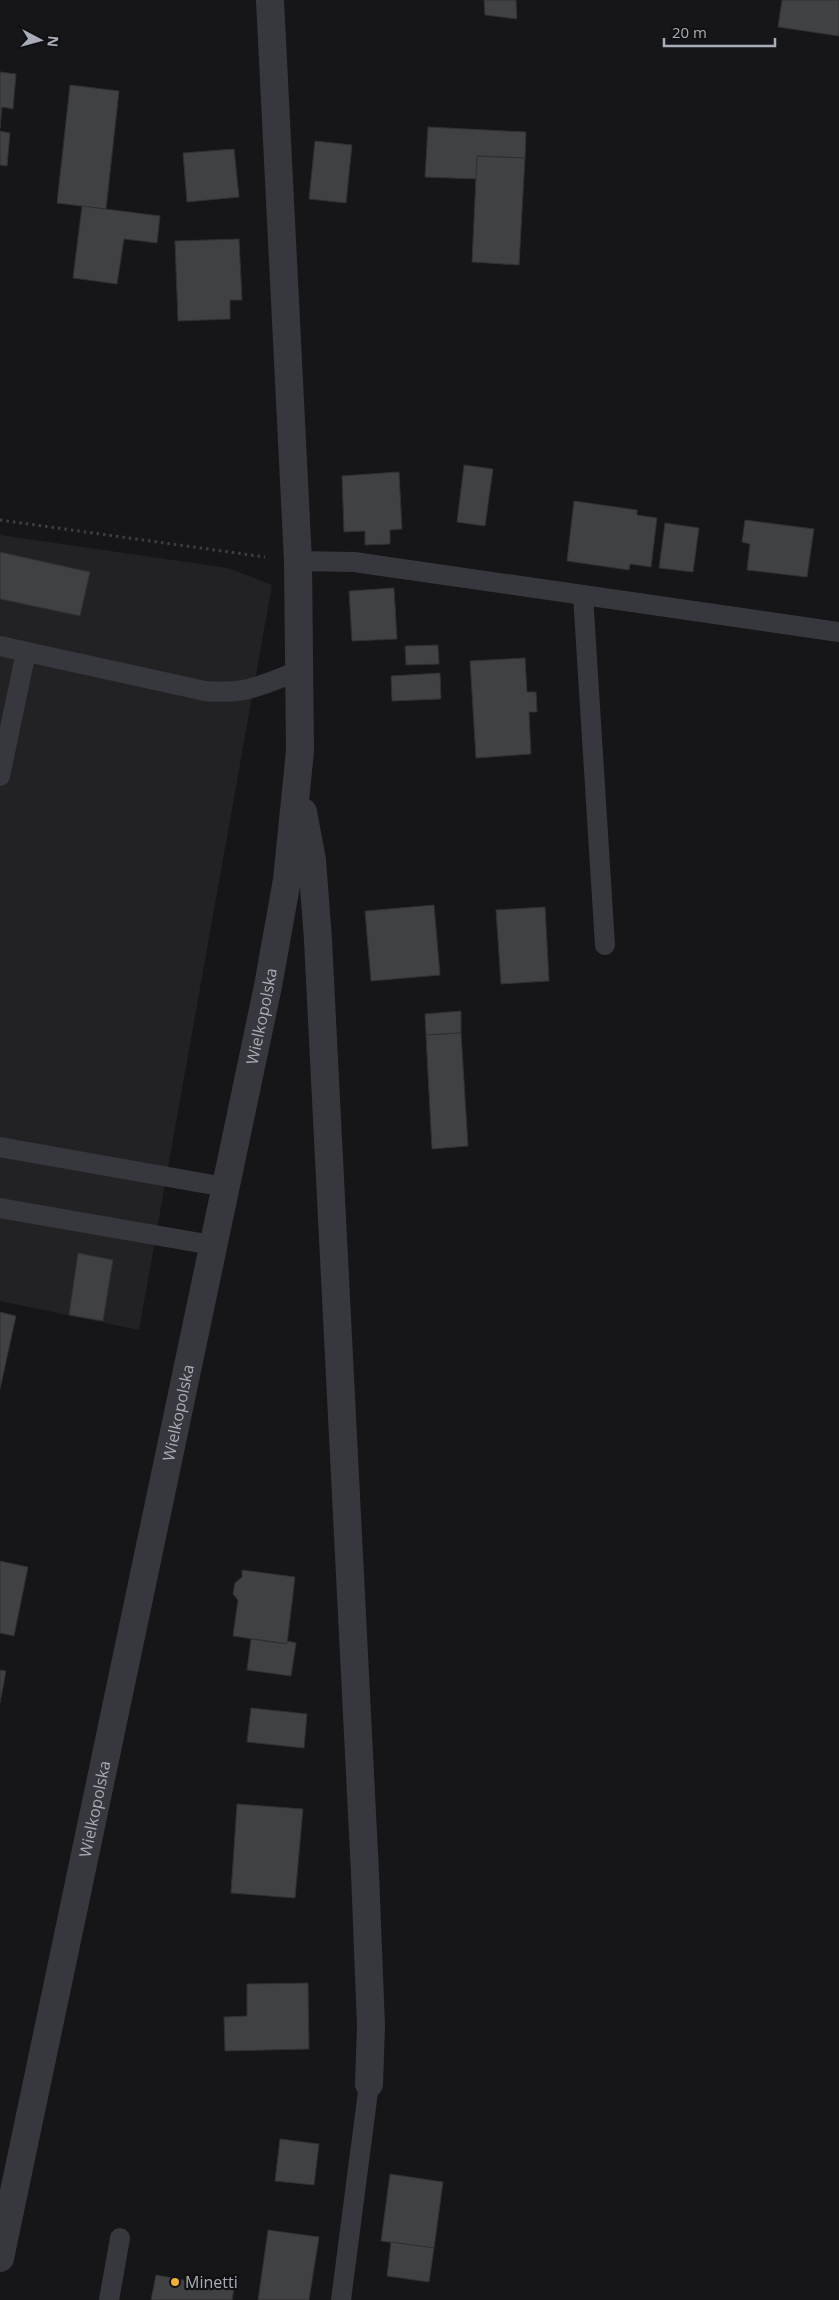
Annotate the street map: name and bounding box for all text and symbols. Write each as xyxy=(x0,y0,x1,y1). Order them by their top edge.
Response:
north arrow xyxy=(15,15,65,65)
scale bar xyxy=(664,15,775,47)
text: 20 m xyxy=(672,22,707,42)
text: N xyxy=(43,35,63,48)
street label: Wielkopolska xyxy=(241,966,282,1067)
street label: Wielkopolska xyxy=(157,1362,199,1463)
street label: Wielkopolska xyxy=(74,1759,116,1859)
place label: Minetti xyxy=(185,2271,238,2293)
marker: Minetti xyxy=(169,2276,181,2288)

